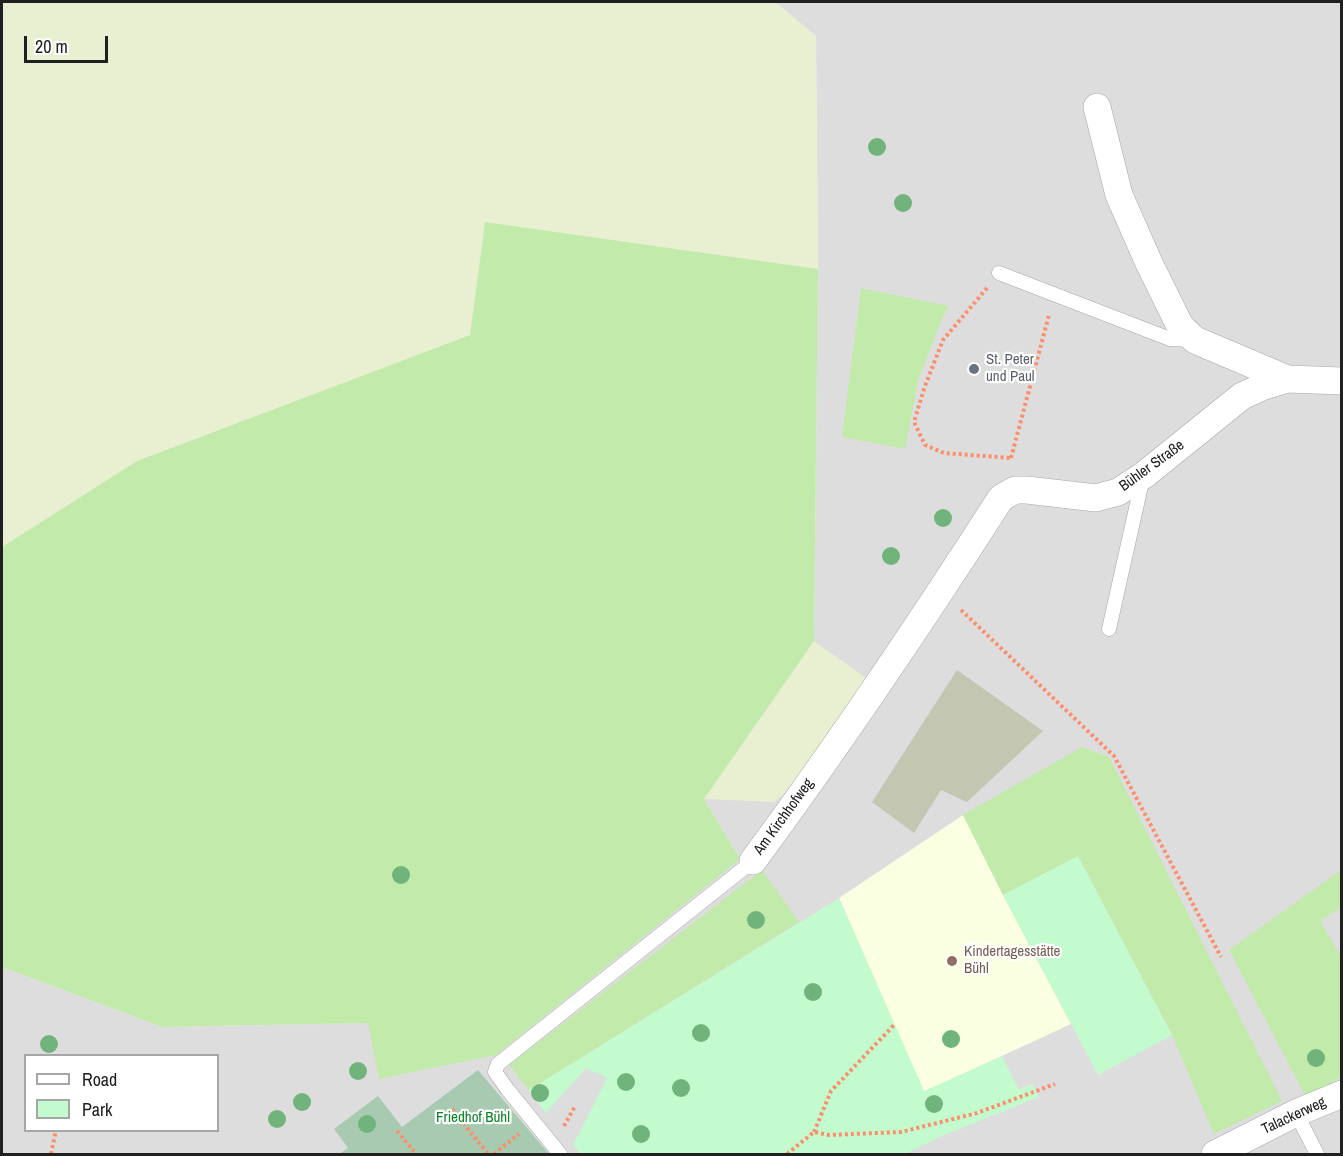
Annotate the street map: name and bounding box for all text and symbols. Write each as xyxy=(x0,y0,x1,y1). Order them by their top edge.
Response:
scale bar xyxy=(27,24,111,62)
text: 20 m xyxy=(35,34,68,59)
place label: St. Peter und Paul xyxy=(986,351,1035,386)
marker: St. Peter und Paul xyxy=(967,362,981,376)
street label: Bühler Straße xyxy=(1116,436,1188,496)
street label: Am Kirchhofweg xyxy=(750,775,818,859)
place label: Kindertagesstätte Bühl xyxy=(964,943,1060,978)
marker: Kindertagesstätte Bühl xyxy=(945,954,959,968)
legend xyxy=(24,1054,219,1132)
text: Road xyxy=(82,1067,117,1092)
street label: Talackerweg xyxy=(1259,1093,1329,1139)
text: Park xyxy=(82,1097,112,1122)
park label: Friedhof Bühl xyxy=(436,1109,510,1127)

